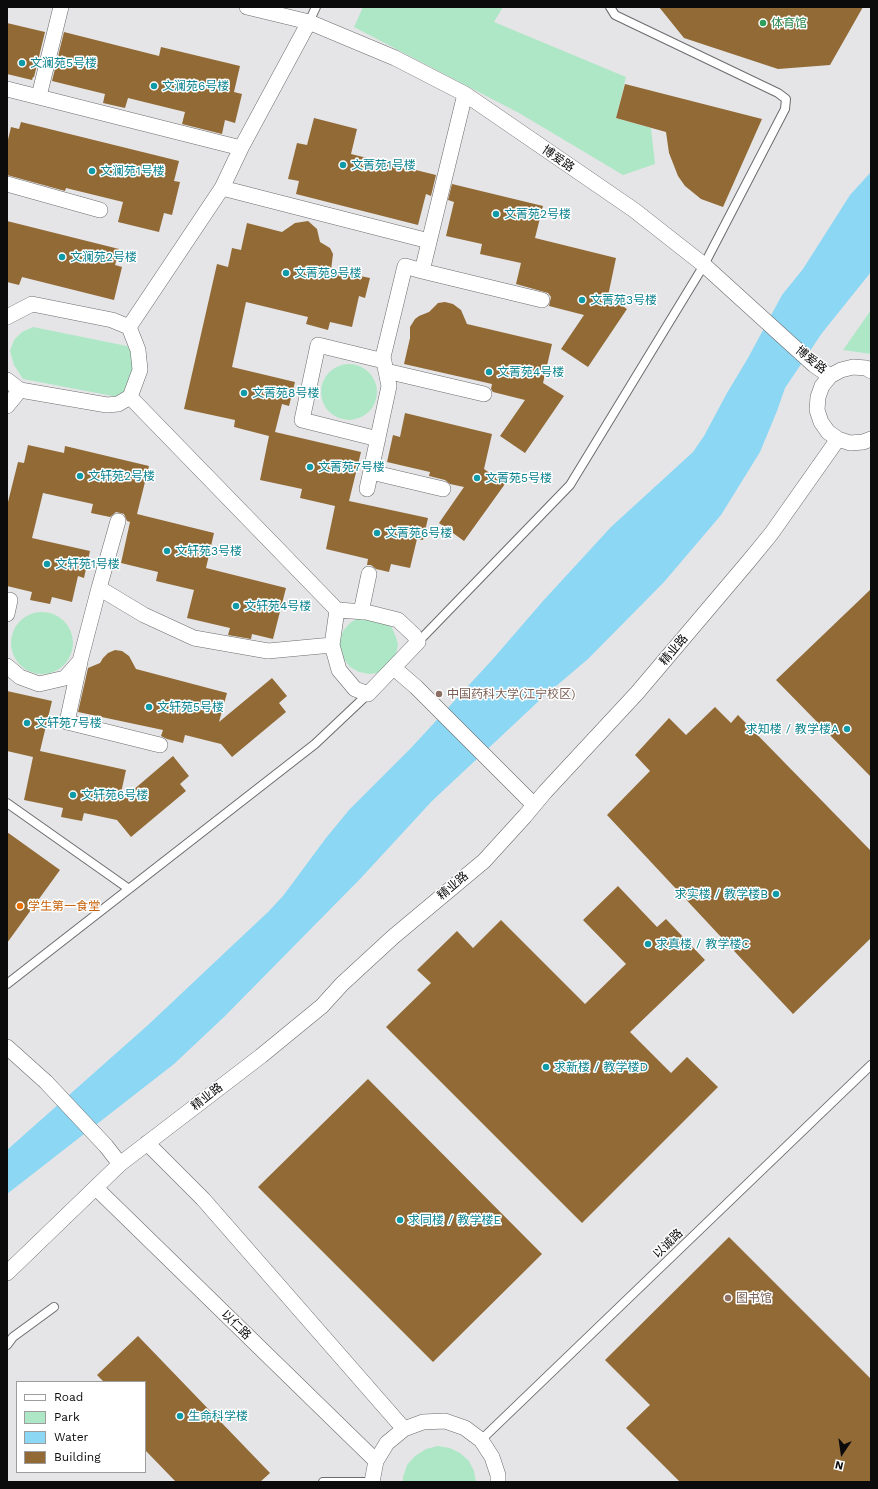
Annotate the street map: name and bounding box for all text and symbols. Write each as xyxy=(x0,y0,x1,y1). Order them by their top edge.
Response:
place label: 体育馆 xyxy=(771,16,807,30)
marker: 体育馆 xyxy=(758,18,768,28)
place label: 文澜苑5号楼 xyxy=(30,56,97,70)
marker: 文澜苑5号楼 xyxy=(17,58,27,68)
place label: 文澜苑6号楼 xyxy=(162,79,229,93)
marker: 文澜苑6号楼 xyxy=(149,81,159,91)
street label: 博爱路 xyxy=(539,143,577,175)
place label: 文菁苑1号楼 xyxy=(351,158,416,172)
marker: 文菁苑1号楼 xyxy=(338,160,348,170)
place label: 文澜苑1号楼 xyxy=(100,164,165,178)
marker: 文澜苑1号楼 xyxy=(87,166,97,176)
place label: 文菁苑2号楼 xyxy=(504,207,571,221)
marker: 文菁苑2号楼 xyxy=(491,209,501,219)
place label: 文澜苑2号楼 xyxy=(70,250,137,264)
marker: 文澜苑2号楼 xyxy=(57,252,67,262)
place label: 文菁苑9号楼 xyxy=(294,266,361,280)
marker: 文菁苑9号楼 xyxy=(281,268,291,278)
place label: 文菁苑3号楼 xyxy=(590,293,657,307)
marker: 文菁苑3号楼 xyxy=(577,295,587,305)
street label: 博爱路 xyxy=(792,343,830,377)
place label: 文菁苑4号楼 xyxy=(497,365,564,379)
marker: 文菁苑4号楼 xyxy=(484,367,494,377)
place label: 文菁苑8号楼 xyxy=(252,386,319,400)
marker: 文菁苑8号楼 xyxy=(239,388,249,398)
place label: 文菁苑7号楼 xyxy=(318,460,385,474)
marker: 文菁苑7号楼 xyxy=(305,462,315,472)
place label: 文轩苑2号楼 xyxy=(88,469,155,483)
marker: 文轩苑2号楼 xyxy=(75,471,85,481)
place label: 文菁苑5号楼 xyxy=(485,471,552,485)
marker: 文菁苑5号楼 xyxy=(472,473,482,483)
place label: 文菁苑6号楼 xyxy=(385,526,452,540)
marker: 文菁苑6号楼 xyxy=(372,528,382,538)
place label: 文轩苑3号楼 xyxy=(175,544,242,558)
marker: 文轩苑3号楼 xyxy=(162,546,172,556)
place label: 文轩苑1号楼 xyxy=(55,557,120,571)
marker: 文轩苑1号楼 xyxy=(42,559,52,569)
place label: 文轩苑4号楼 xyxy=(244,599,311,613)
marker: 文轩苑4号楼 xyxy=(231,601,241,611)
street label: 精业路 xyxy=(657,632,691,668)
place label: 中国药科大学(江宁校区) xyxy=(447,687,575,701)
marker: 中国药科大学(江宁校区) xyxy=(434,689,444,699)
place label: 文轩苑5号楼 xyxy=(157,700,224,714)
marker: 文轩苑5号楼 xyxy=(144,702,154,712)
place label: 文轩苑7号楼 xyxy=(35,716,102,730)
marker: 文轩苑7号楼 xyxy=(22,718,32,728)
place label: 求知楼 / 教学楼A xyxy=(746,722,839,736)
marker: 求知楼 / 教学楼A xyxy=(842,724,852,734)
place label: 文轩苑6号楼 xyxy=(81,788,148,802)
marker: 文轩苑6号楼 xyxy=(68,790,78,800)
street label: 精业路 xyxy=(435,869,471,903)
place label: 求实楼 / 教学楼B xyxy=(675,887,768,901)
marker: 求实楼 / 教学楼B xyxy=(771,889,781,899)
place label: 学生第一食堂 xyxy=(28,899,100,913)
marker: 学生第一食堂 xyxy=(15,901,25,911)
place label: 求真楼 / 教学楼C xyxy=(656,937,750,951)
marker: 求真楼 / 教学楼C xyxy=(643,939,653,949)
place label: 求新楼 / 教学楼D xyxy=(554,1060,648,1074)
marker: 求新楼 / 教学楼D xyxy=(541,1062,551,1072)
street label: 精业路 xyxy=(188,1080,226,1114)
place label: 求同楼 / 教学楼E xyxy=(408,1213,501,1227)
marker: 求同楼 / 教学楼E xyxy=(395,1215,405,1225)
street label: 以诚路 xyxy=(650,1226,686,1262)
place label: 图书馆 xyxy=(736,1291,772,1305)
marker: 图书馆 xyxy=(723,1293,733,1303)
street label: 以仁路 xyxy=(218,1307,254,1343)
legend xyxy=(16,1381,146,1473)
text: Road xyxy=(54,1390,83,1404)
place label: 生命科学楼 xyxy=(188,1409,248,1423)
text: Park xyxy=(54,1410,80,1424)
marker: 生命科学楼 xyxy=(175,1411,185,1421)
text: Water xyxy=(54,1430,88,1444)
north arrow xyxy=(822,1433,862,1473)
text: Building xyxy=(54,1450,101,1464)
text: N xyxy=(834,1458,845,1472)

